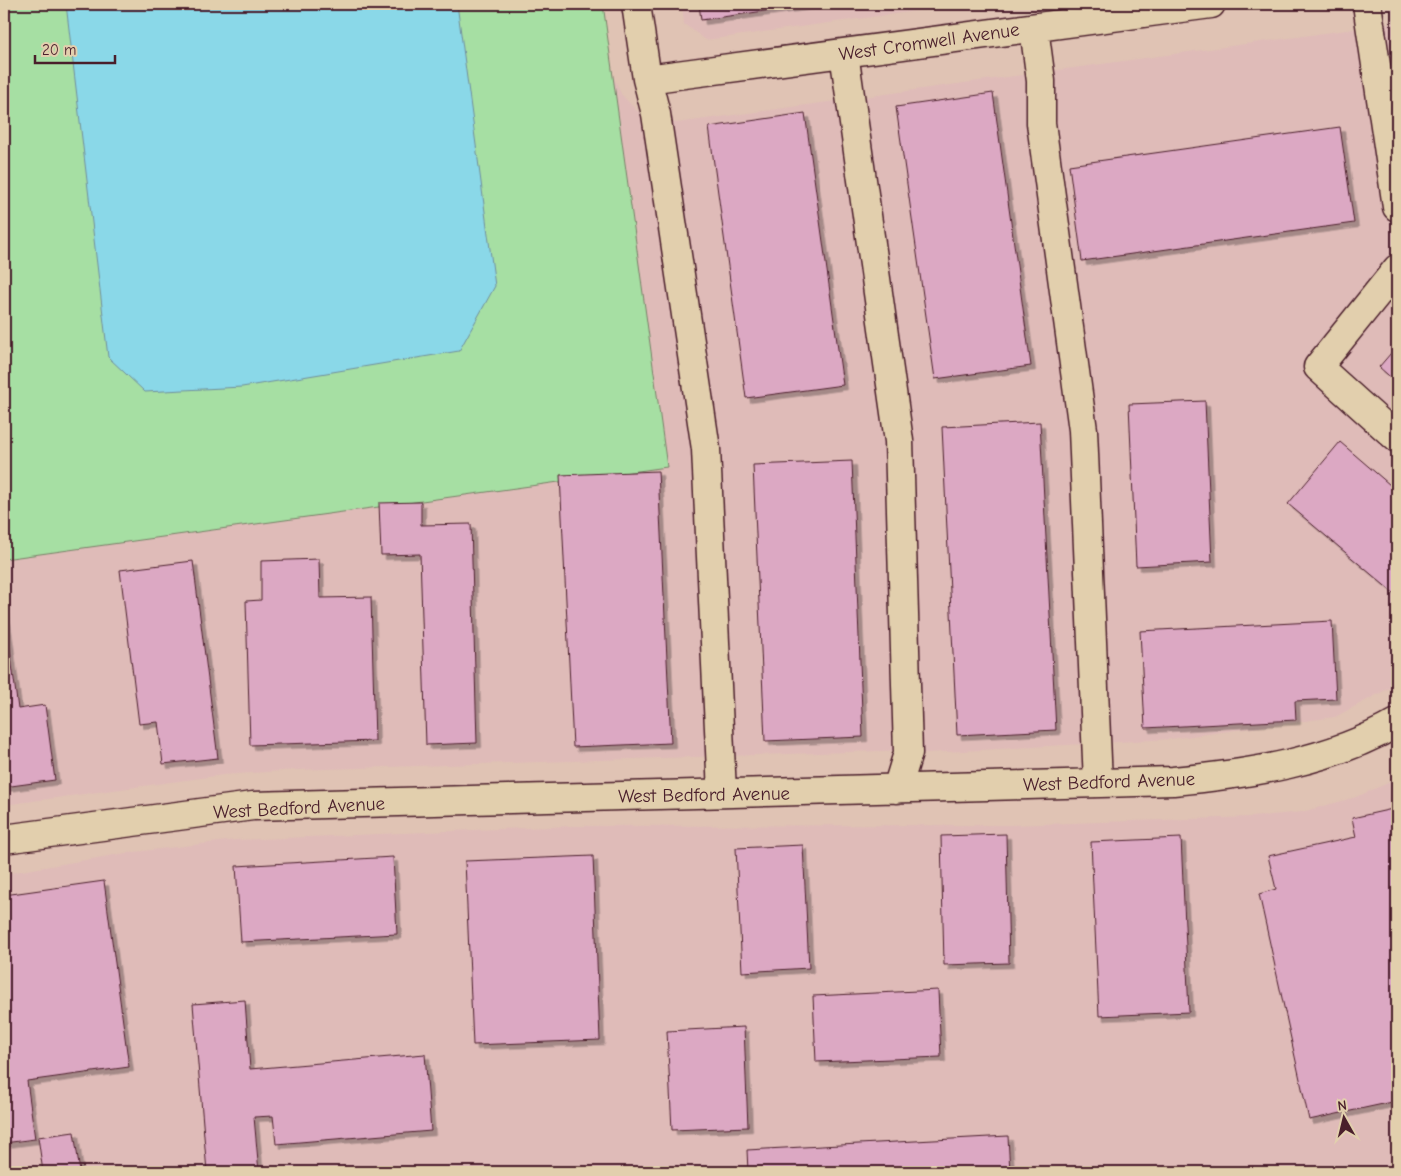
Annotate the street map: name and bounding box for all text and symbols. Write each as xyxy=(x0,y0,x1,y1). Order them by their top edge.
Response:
street label: West Cromwell Avenue xyxy=(837,18,1021,66)
scale bar xyxy=(35,32,115,64)
text: 20 m xyxy=(42,41,76,59)
street label: West Bedford Avenue xyxy=(1023,768,1195,796)
street label: West Bedford Avenue xyxy=(618,783,790,807)
street label: West Bedford Avenue xyxy=(213,793,386,823)
north arrow xyxy=(1318,1094,1368,1144)
text: N xyxy=(1337,1097,1348,1115)

